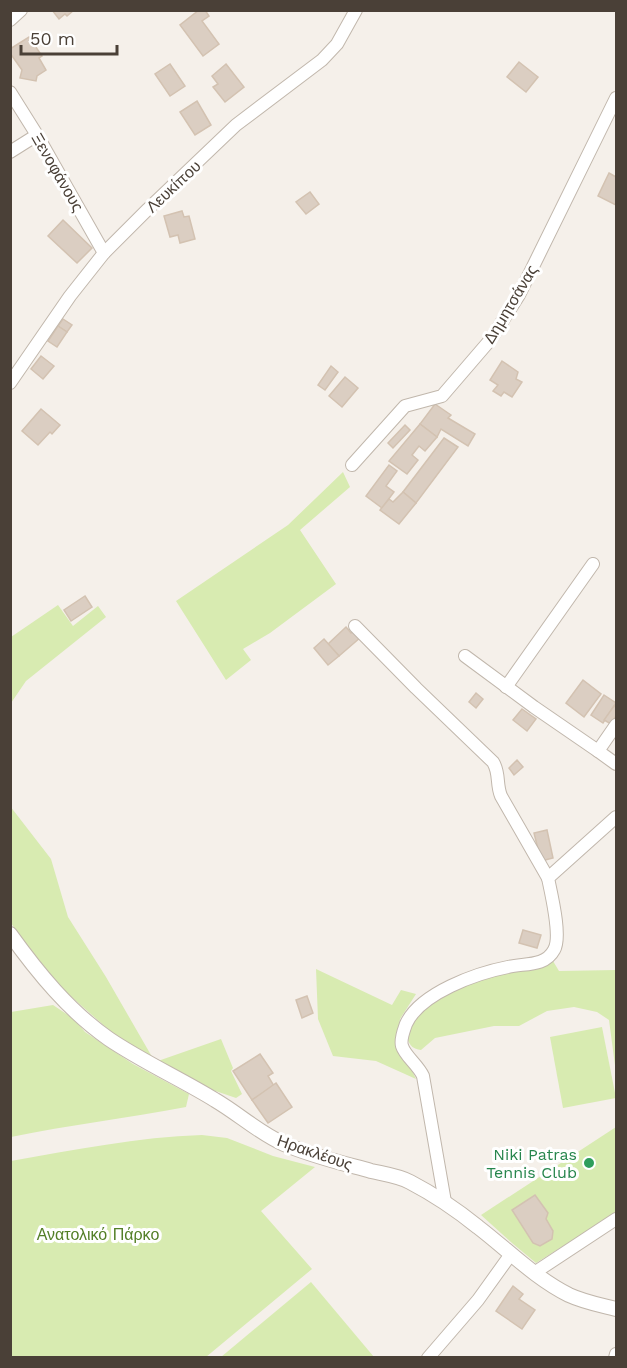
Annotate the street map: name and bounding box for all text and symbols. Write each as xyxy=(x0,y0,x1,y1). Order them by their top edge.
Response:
scale bar xyxy=(21,18,117,56)
text: 50 m xyxy=(30,28,75,49)
street label: Ξενοφάνους xyxy=(27,130,88,215)
street label: Λευκίπου xyxy=(142,156,205,216)
street label: Δημητσάνας xyxy=(479,261,542,347)
street label: Ηρακλέους xyxy=(275,1131,355,1174)
place label: Niki Patras Tennis Club xyxy=(486,1145,577,1182)
marker: Niki Patras Tennis Club xyxy=(582,1156,596,1170)
park label: Ανατολικό Πάρκο xyxy=(37,1225,159,1244)

